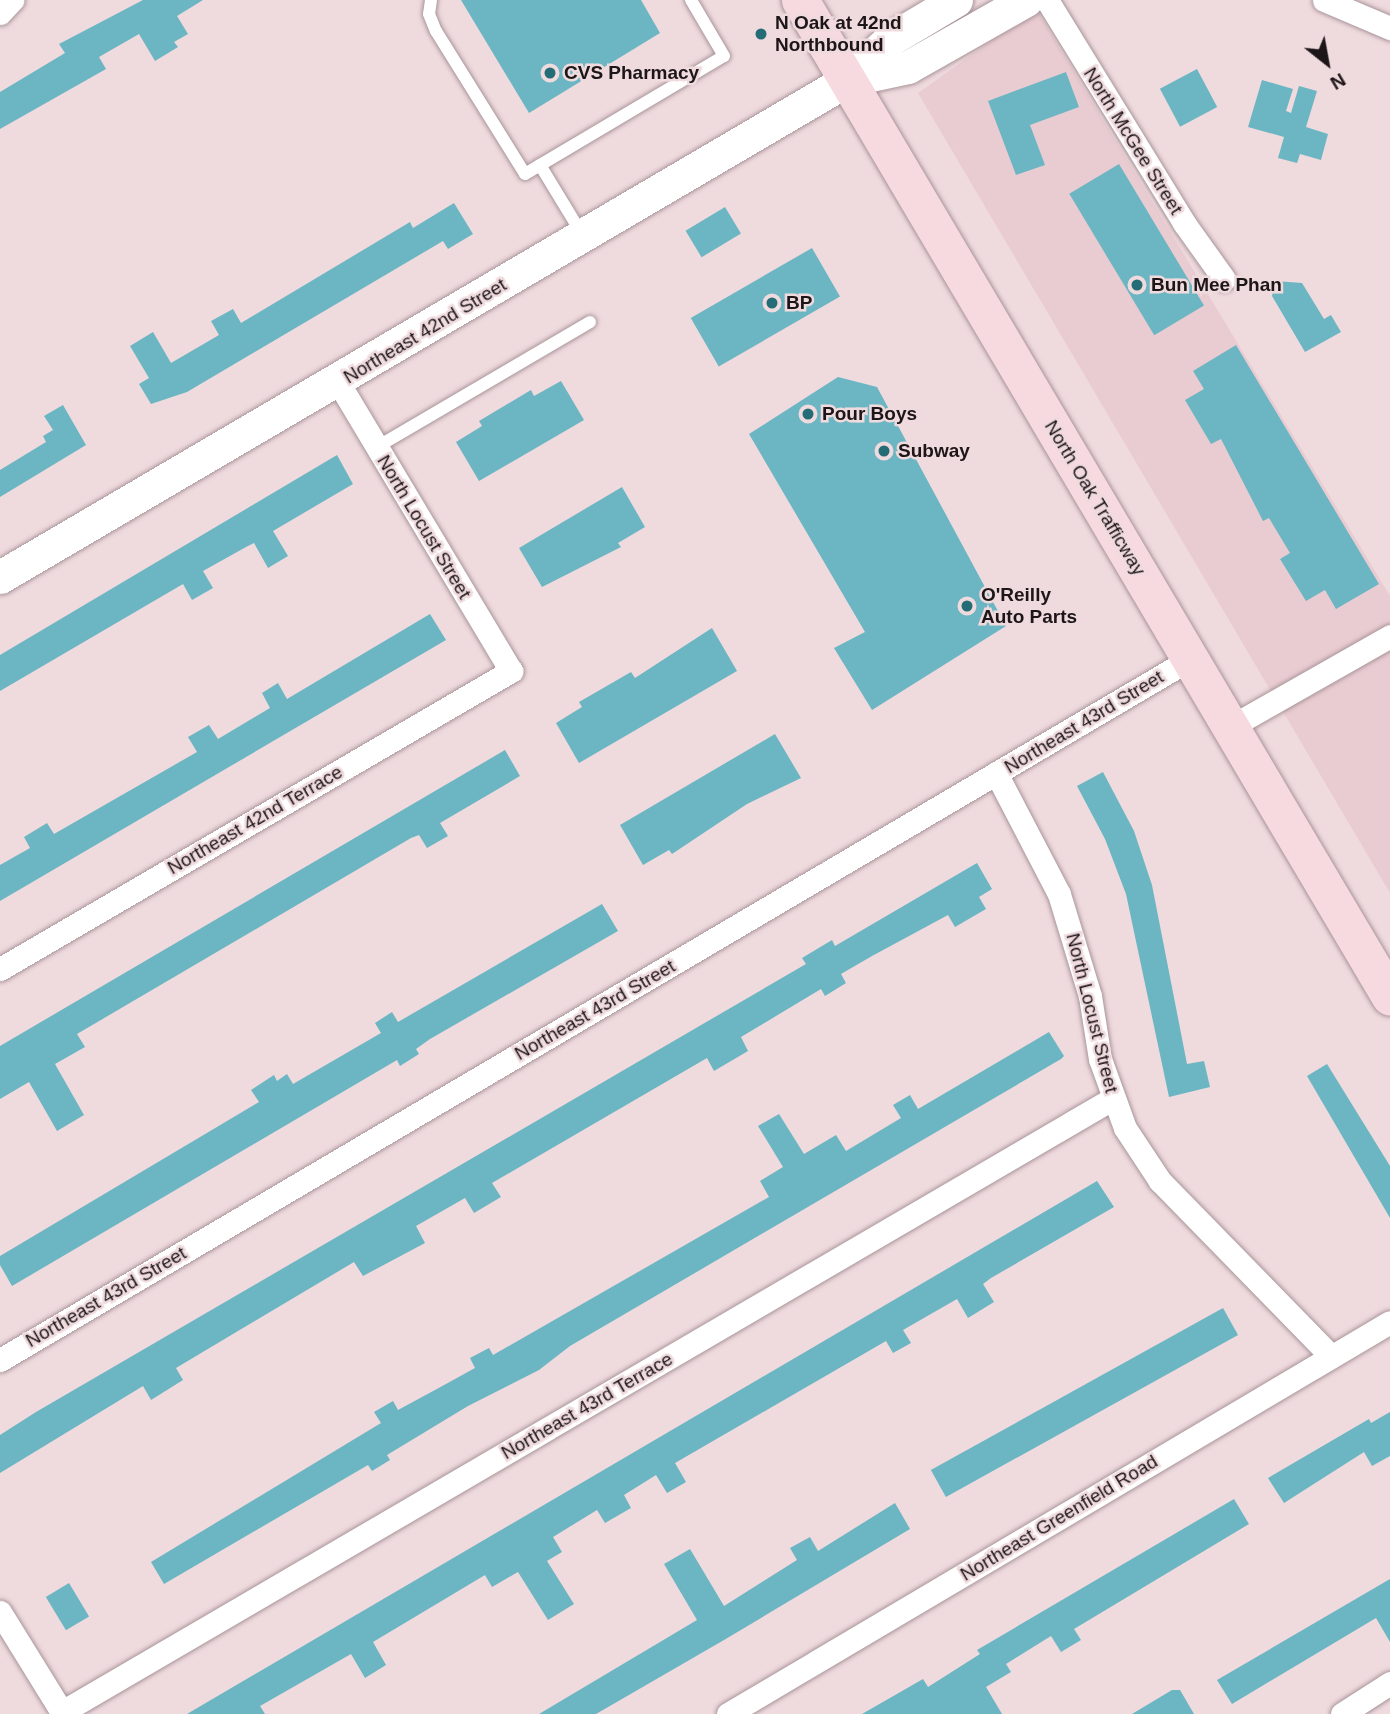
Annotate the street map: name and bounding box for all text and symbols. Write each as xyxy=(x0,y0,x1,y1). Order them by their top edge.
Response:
place label: N Oak at 42nd Northbound xyxy=(775,12,902,56)
marker: N Oak at 42nd Northbound xyxy=(753,26,769,42)
north arrow xyxy=(1292,28,1362,98)
place label: CVS Pharmacy xyxy=(564,62,699,84)
street label: North McGee Street xyxy=(1079,63,1187,219)
marker: CVS Pharmacy xyxy=(542,65,558,81)
text: N xyxy=(1327,69,1349,94)
street label: Northeast 42nd Street xyxy=(339,273,511,389)
place label: Bun Mee Phan xyxy=(1151,274,1282,296)
marker: Bun Mee Phan xyxy=(1129,277,1145,293)
place label: BP xyxy=(786,292,812,314)
marker: BP xyxy=(764,295,780,311)
place label: Pour Boys xyxy=(822,403,917,425)
marker: Pour Boys xyxy=(800,406,816,422)
street label: North Oak Trafficway xyxy=(1040,416,1150,580)
place label: Subway xyxy=(898,440,970,462)
marker: Subway xyxy=(876,443,892,459)
street label: North Locust Street xyxy=(372,451,476,603)
place label: O'Reilly Auto Parts xyxy=(981,584,1077,628)
marker: O'Reilly Auto Parts xyxy=(959,598,975,614)
street label: Northeast 43rd Street xyxy=(1000,665,1168,779)
street label: Northeast 42nd Terrace xyxy=(163,760,347,880)
street label: North Locust Street xyxy=(1061,931,1123,1095)
street label: Northeast 43rd Street xyxy=(511,955,679,1065)
street label: Northeast 43rd Street xyxy=(22,1242,190,1352)
street label: Northeast 43rd Terrace xyxy=(497,1348,677,1464)
street label: Northeast Greenfield Road xyxy=(956,1450,1162,1586)

